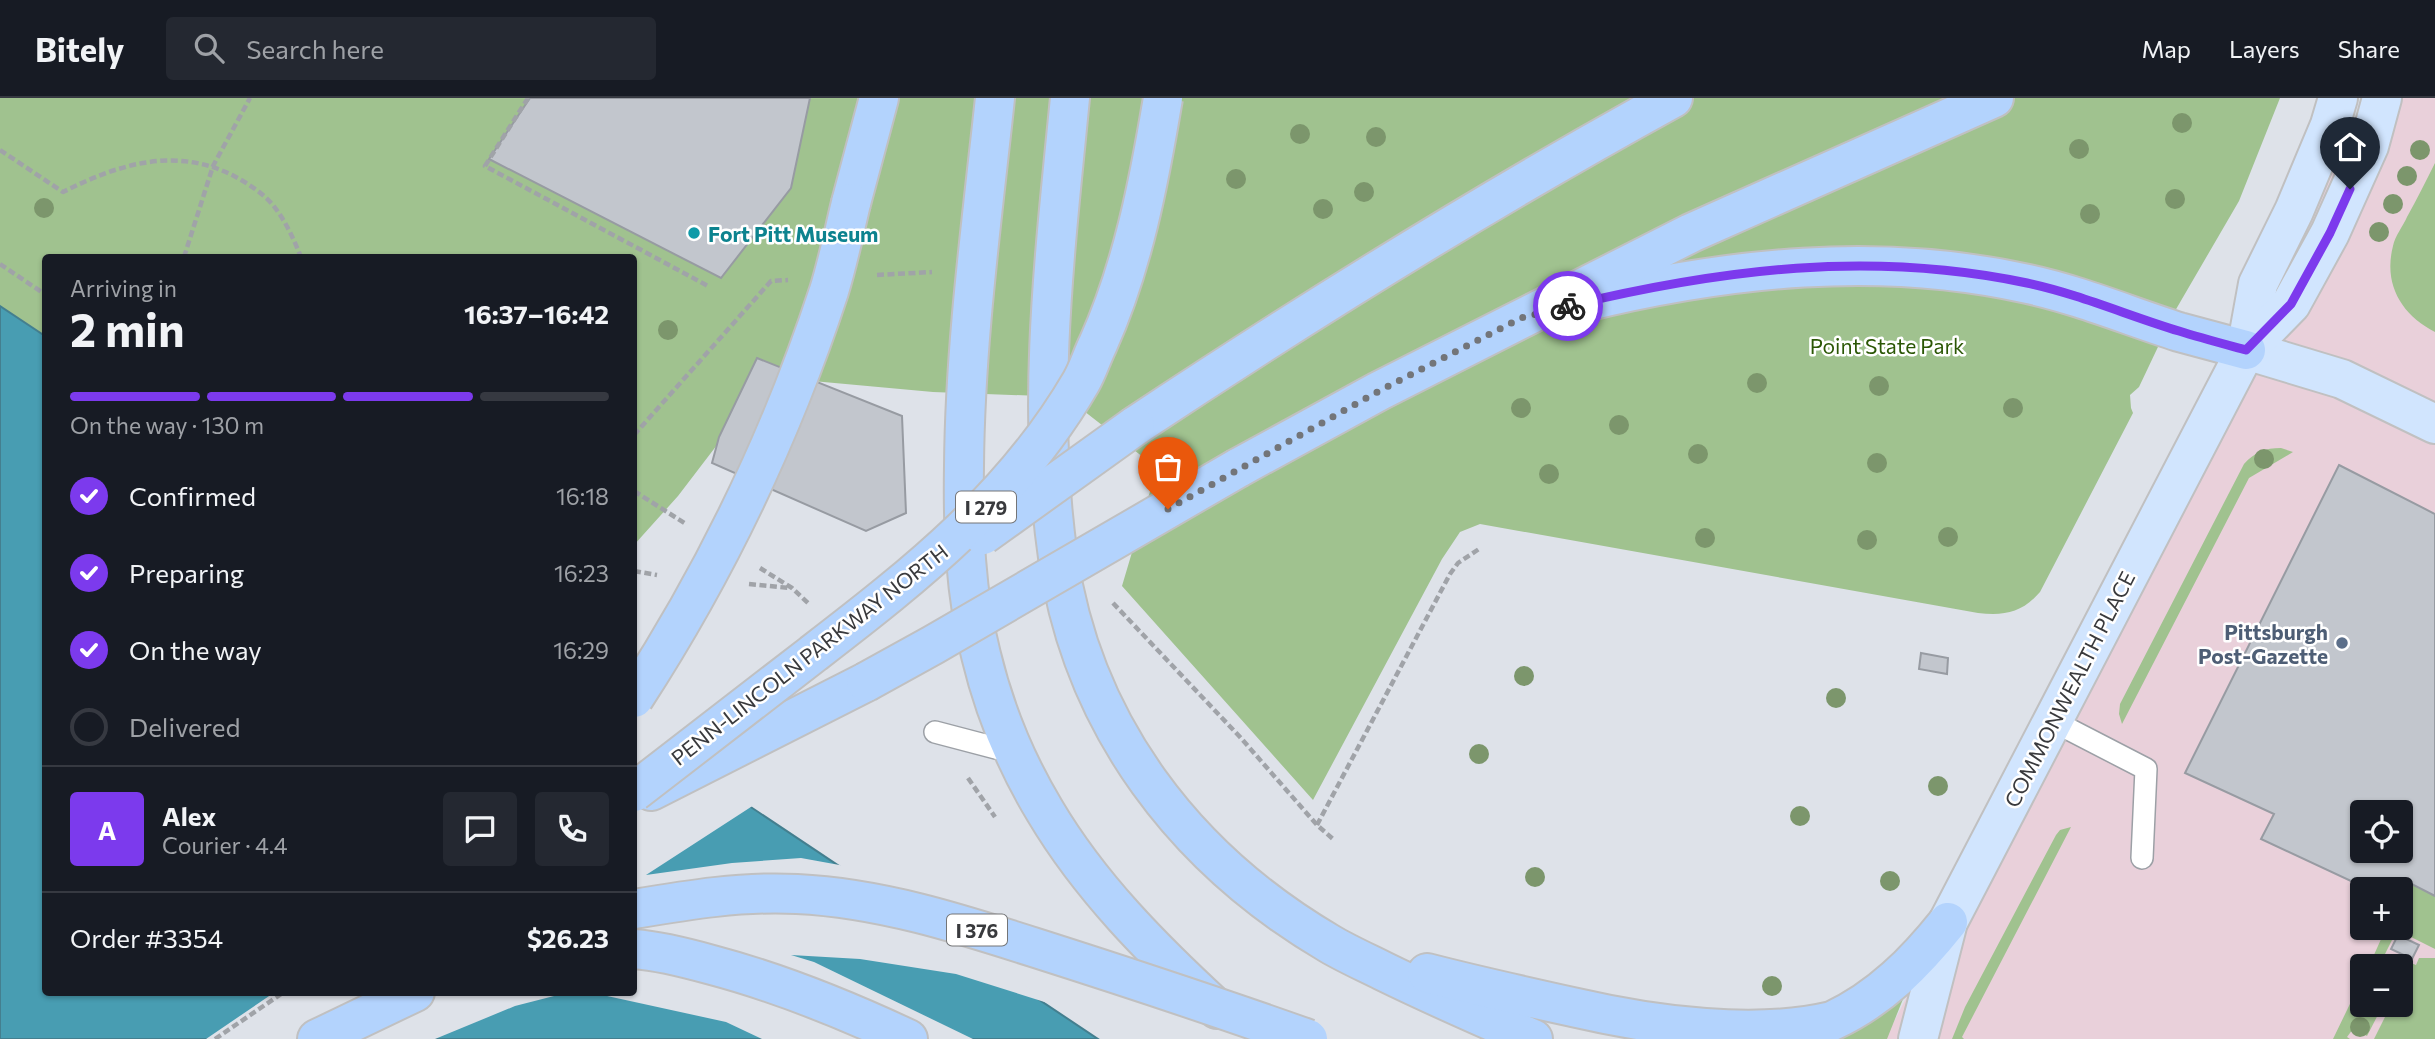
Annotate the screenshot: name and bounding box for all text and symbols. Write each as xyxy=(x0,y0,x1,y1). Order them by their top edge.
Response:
search box xyxy=(166,17,656,80)
text: Bitely xyxy=(35,28,124,69)
icon: search xyxy=(190,29,228,67)
text: Search here xyxy=(246,33,384,64)
text: Map xyxy=(2142,34,2191,63)
text: Layers xyxy=(2229,34,2300,63)
text: Share xyxy=(2338,34,2400,63)
pin xyxy=(2320,117,2380,189)
icon: home xyxy=(2331,128,2369,166)
place label: Fort Pitt Museum xyxy=(708,221,878,246)
marker: Fort Pitt Museum xyxy=(686,225,702,241)
courier xyxy=(1533,271,1603,341)
text: Arriving in xyxy=(70,274,177,302)
icon: bike xyxy=(1549,287,1587,325)
text: 16:37–16:42 xyxy=(464,298,609,329)
text: 2 min xyxy=(70,300,185,356)
park label: Point State Park xyxy=(1810,333,1964,358)
text: On the way · 130 m xyxy=(70,411,264,439)
pin xyxy=(1138,437,1198,509)
icon: bag xyxy=(1149,448,1187,486)
icon: check xyxy=(70,477,108,515)
text: Confirmed xyxy=(129,480,256,511)
text: 16:18 xyxy=(556,482,609,510)
road number: I 279 xyxy=(956,492,1016,522)
street label: PENN-LINCOLN PARKWAY NORTH xyxy=(666,538,952,770)
icon: check xyxy=(70,554,108,592)
text: Preparing xyxy=(129,557,244,588)
text: 16:23 xyxy=(554,559,609,587)
street label: COMMONWEALTH PLACE xyxy=(1999,567,2139,811)
place label: Pittsburgh Post-Gazette xyxy=(2198,619,2328,668)
icon: check xyxy=(70,631,108,669)
text: On the way xyxy=(129,634,262,665)
marker: Pittsburgh Post-Gazette xyxy=(2334,635,2350,651)
text: 16:29 xyxy=(553,636,609,664)
text: Delivered xyxy=(129,711,240,742)
button: chat xyxy=(443,792,517,866)
button: phone xyxy=(535,792,609,866)
text: Alex xyxy=(162,800,216,831)
map controls xyxy=(2350,800,2413,1017)
button: locate xyxy=(2350,800,2413,863)
text: A xyxy=(98,814,116,845)
text: Courier · 4.4 xyxy=(162,831,288,859)
button: + xyxy=(2350,877,2413,940)
road number: I 376 xyxy=(947,915,1007,946)
text: Order #3354 xyxy=(70,922,223,953)
text: $26.23 xyxy=(527,922,609,953)
button: − xyxy=(2350,954,2413,1017)

